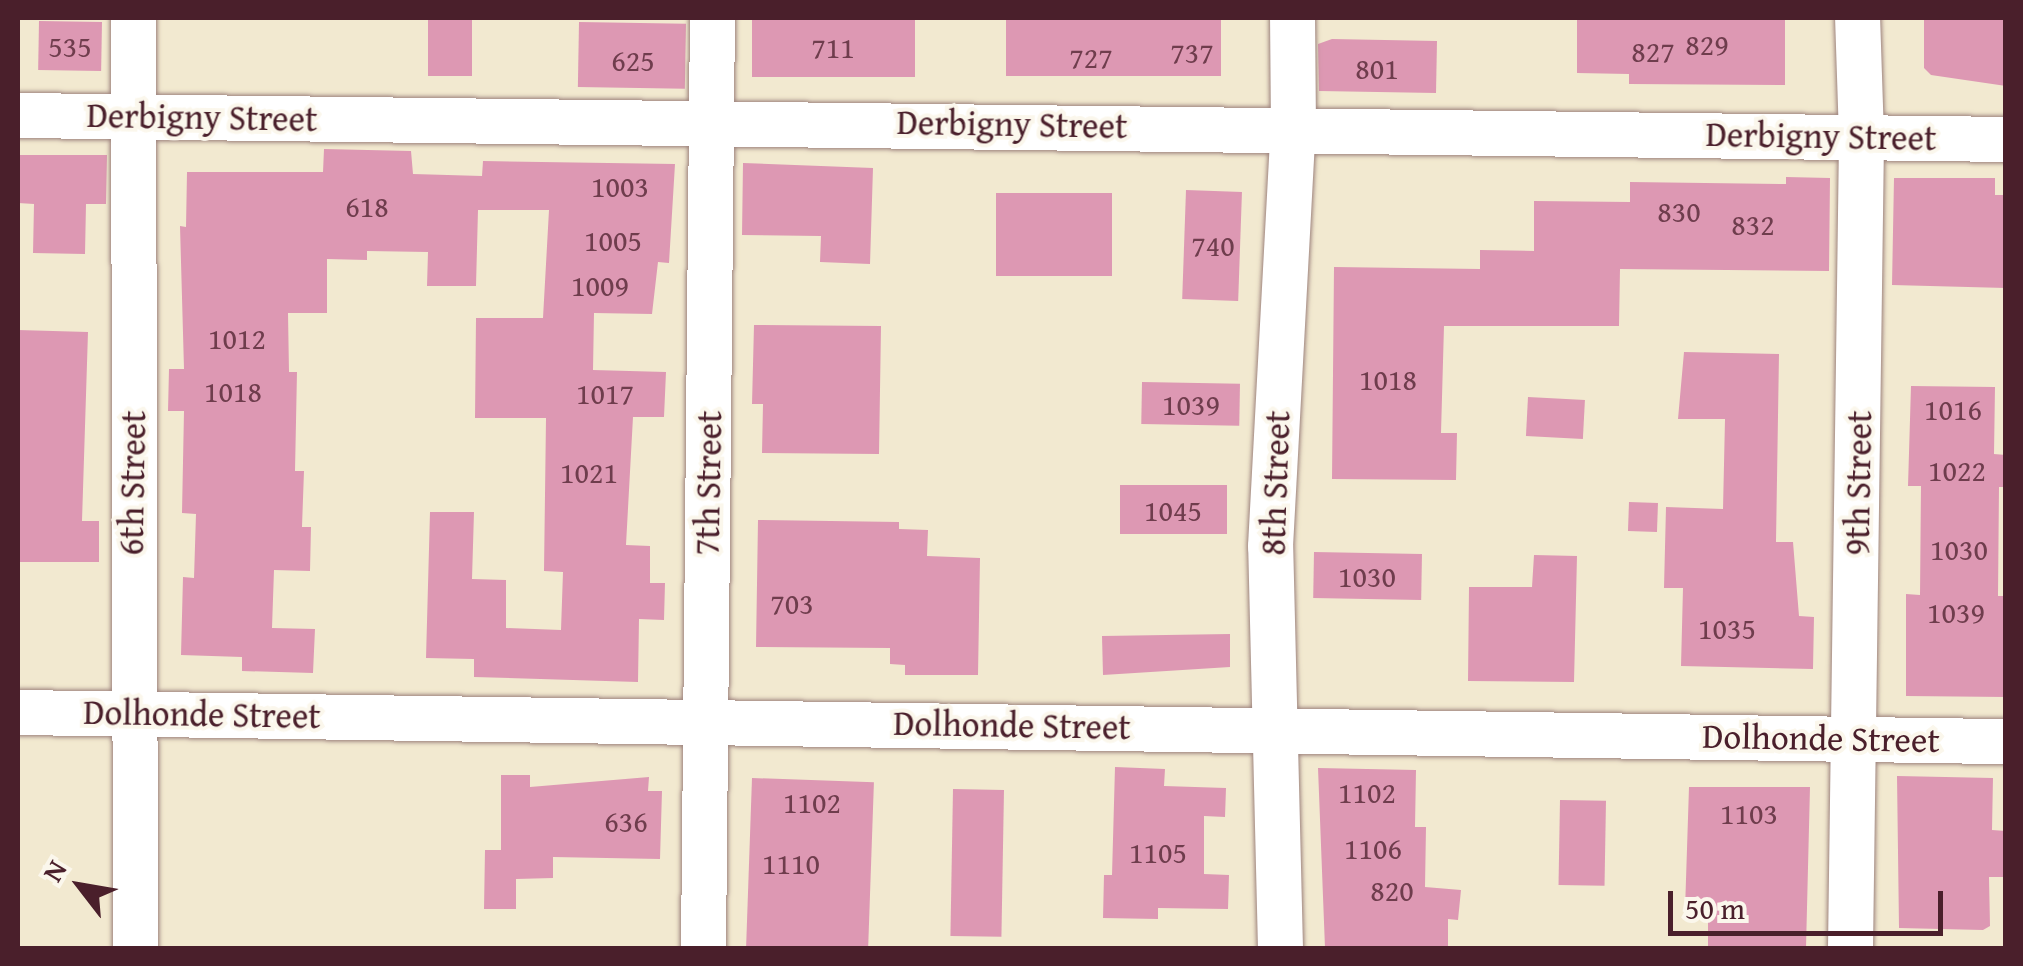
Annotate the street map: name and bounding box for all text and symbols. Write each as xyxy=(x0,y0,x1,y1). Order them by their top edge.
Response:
house number: 829 xyxy=(1685,26,1729,62)
house number: 535 xyxy=(48,28,92,64)
house number: 711 xyxy=(811,29,855,65)
house number: 827 xyxy=(1631,33,1675,69)
house number: 737 xyxy=(1170,34,1214,70)
house number: 727 xyxy=(1069,39,1113,75)
house number: 625 xyxy=(611,42,655,78)
house number: 801 xyxy=(1355,50,1399,86)
street label: Derbigny Street xyxy=(86,94,318,140)
street label: Derbigny Street xyxy=(896,101,1128,147)
street label: Derbigny Street xyxy=(1705,113,1937,159)
house number: 1003 xyxy=(591,168,649,204)
house number: 618 xyxy=(345,188,389,224)
house number: 830 xyxy=(1657,193,1701,229)
house number: 832 xyxy=(1731,206,1775,242)
house number: 1005 xyxy=(584,222,642,258)
house number: 740 xyxy=(1191,227,1235,263)
house number: 1009 xyxy=(571,267,629,303)
house number: 1012 xyxy=(208,320,266,356)
house number: 1018 xyxy=(1359,361,1417,397)
house number: 1018 xyxy=(204,373,262,409)
house number: 1017 xyxy=(576,375,634,411)
house number: 1039 xyxy=(1162,386,1220,422)
house number: 1016 xyxy=(1924,391,1982,427)
street label: 6th Street xyxy=(110,410,154,556)
street label: 7th Street xyxy=(686,410,730,556)
street label: 8th Street xyxy=(1251,410,1299,556)
street label: 9th Street xyxy=(1836,410,1880,556)
house number: 1022 xyxy=(1928,452,1986,488)
house number: 1021 xyxy=(560,454,618,490)
house number: 1045 xyxy=(1144,492,1202,528)
house number: 1030 xyxy=(1930,531,1988,567)
house number: 1030 xyxy=(1338,558,1396,594)
house number: 703 xyxy=(770,585,814,621)
house number: 1039 xyxy=(1927,594,1985,630)
house number: 1035 xyxy=(1698,610,1756,646)
street label: Dolhonde Street xyxy=(83,691,321,737)
street label: Dolhonde Street xyxy=(893,702,1131,748)
street label: Dolhonde Street xyxy=(1702,715,1940,761)
house number: 1102 xyxy=(1338,774,1396,810)
house number: 1102 xyxy=(783,784,841,820)
house number: 1103 xyxy=(1720,795,1778,831)
house number: 636 xyxy=(604,803,648,839)
house number: 1106 xyxy=(1344,830,1402,866)
house number: 1105 xyxy=(1129,834,1187,870)
north arrow xyxy=(30,836,130,936)
house number: 1110 xyxy=(762,845,820,881)
text: N xyxy=(31,852,76,889)
scale bar xyxy=(1673,871,1948,933)
house number: 820 xyxy=(1370,872,1414,908)
text: 50 m xyxy=(1685,886,1745,930)

